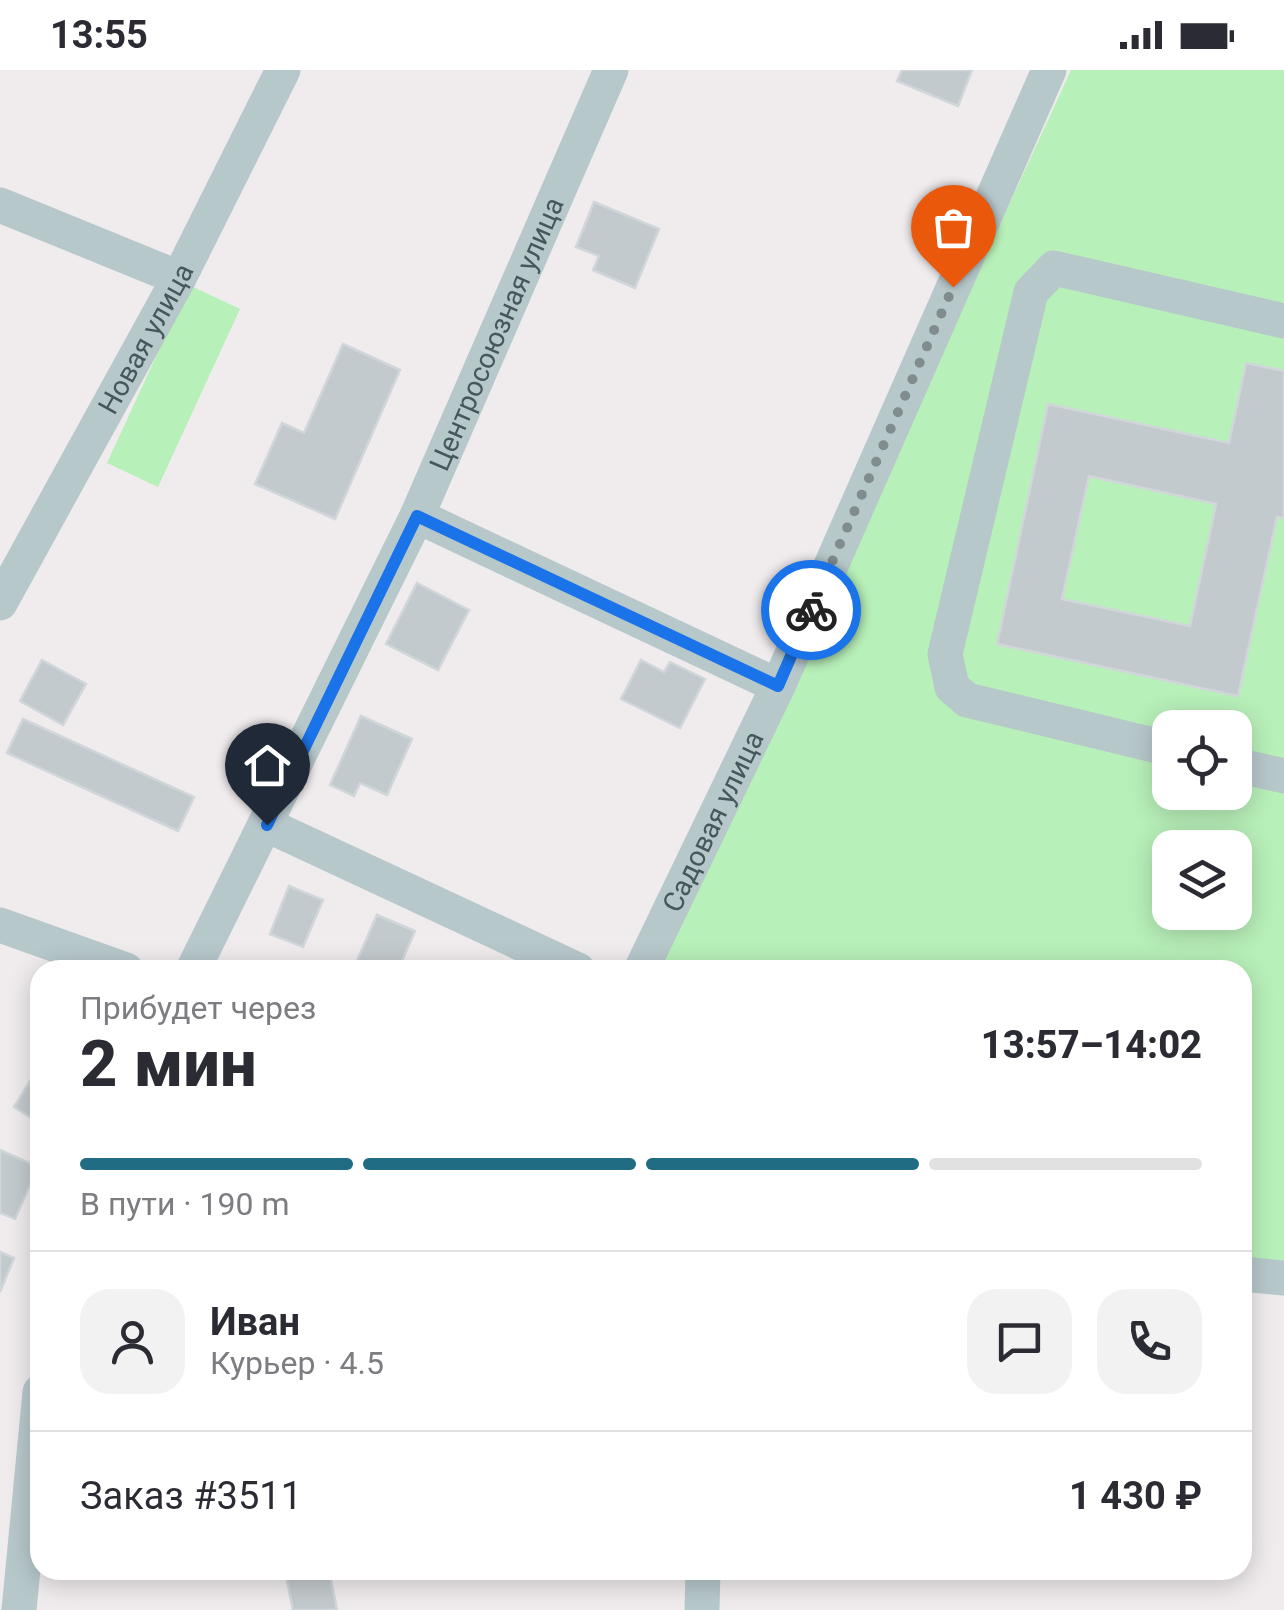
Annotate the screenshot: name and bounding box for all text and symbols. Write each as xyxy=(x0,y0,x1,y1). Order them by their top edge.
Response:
text: 13:55 xyxy=(50,13,148,57)
pin xyxy=(911,185,996,288)
street label: Центросоюзная улица xyxy=(423,192,571,476)
icon: bag xyxy=(926,200,981,255)
street label: Новая улица xyxy=(92,258,201,420)
courier xyxy=(761,560,861,660)
icon: bike xyxy=(784,583,839,638)
map controls xyxy=(1152,710,1252,930)
button: locate xyxy=(1152,710,1252,810)
pin xyxy=(225,723,310,826)
street label: Садовая улица xyxy=(656,726,771,917)
icon: home xyxy=(240,738,295,793)
button: layers xyxy=(1152,830,1252,930)
text: Прибудет через xyxy=(80,989,316,1027)
text: 13:57–14:02 xyxy=(981,1023,1202,1067)
text: 2 мин xyxy=(80,1026,257,1102)
text: В пути · 190 m xyxy=(80,1185,290,1223)
button: person xyxy=(80,1289,185,1394)
button: chat xyxy=(967,1289,1072,1394)
button: phone xyxy=(1097,1289,1202,1394)
text: Иван xyxy=(210,1300,300,1344)
text: Курьер · 4.5 xyxy=(210,1344,384,1382)
text: Заказ #3511 xyxy=(80,1474,302,1518)
text: 1 430 ₽ xyxy=(1069,1474,1202,1518)

